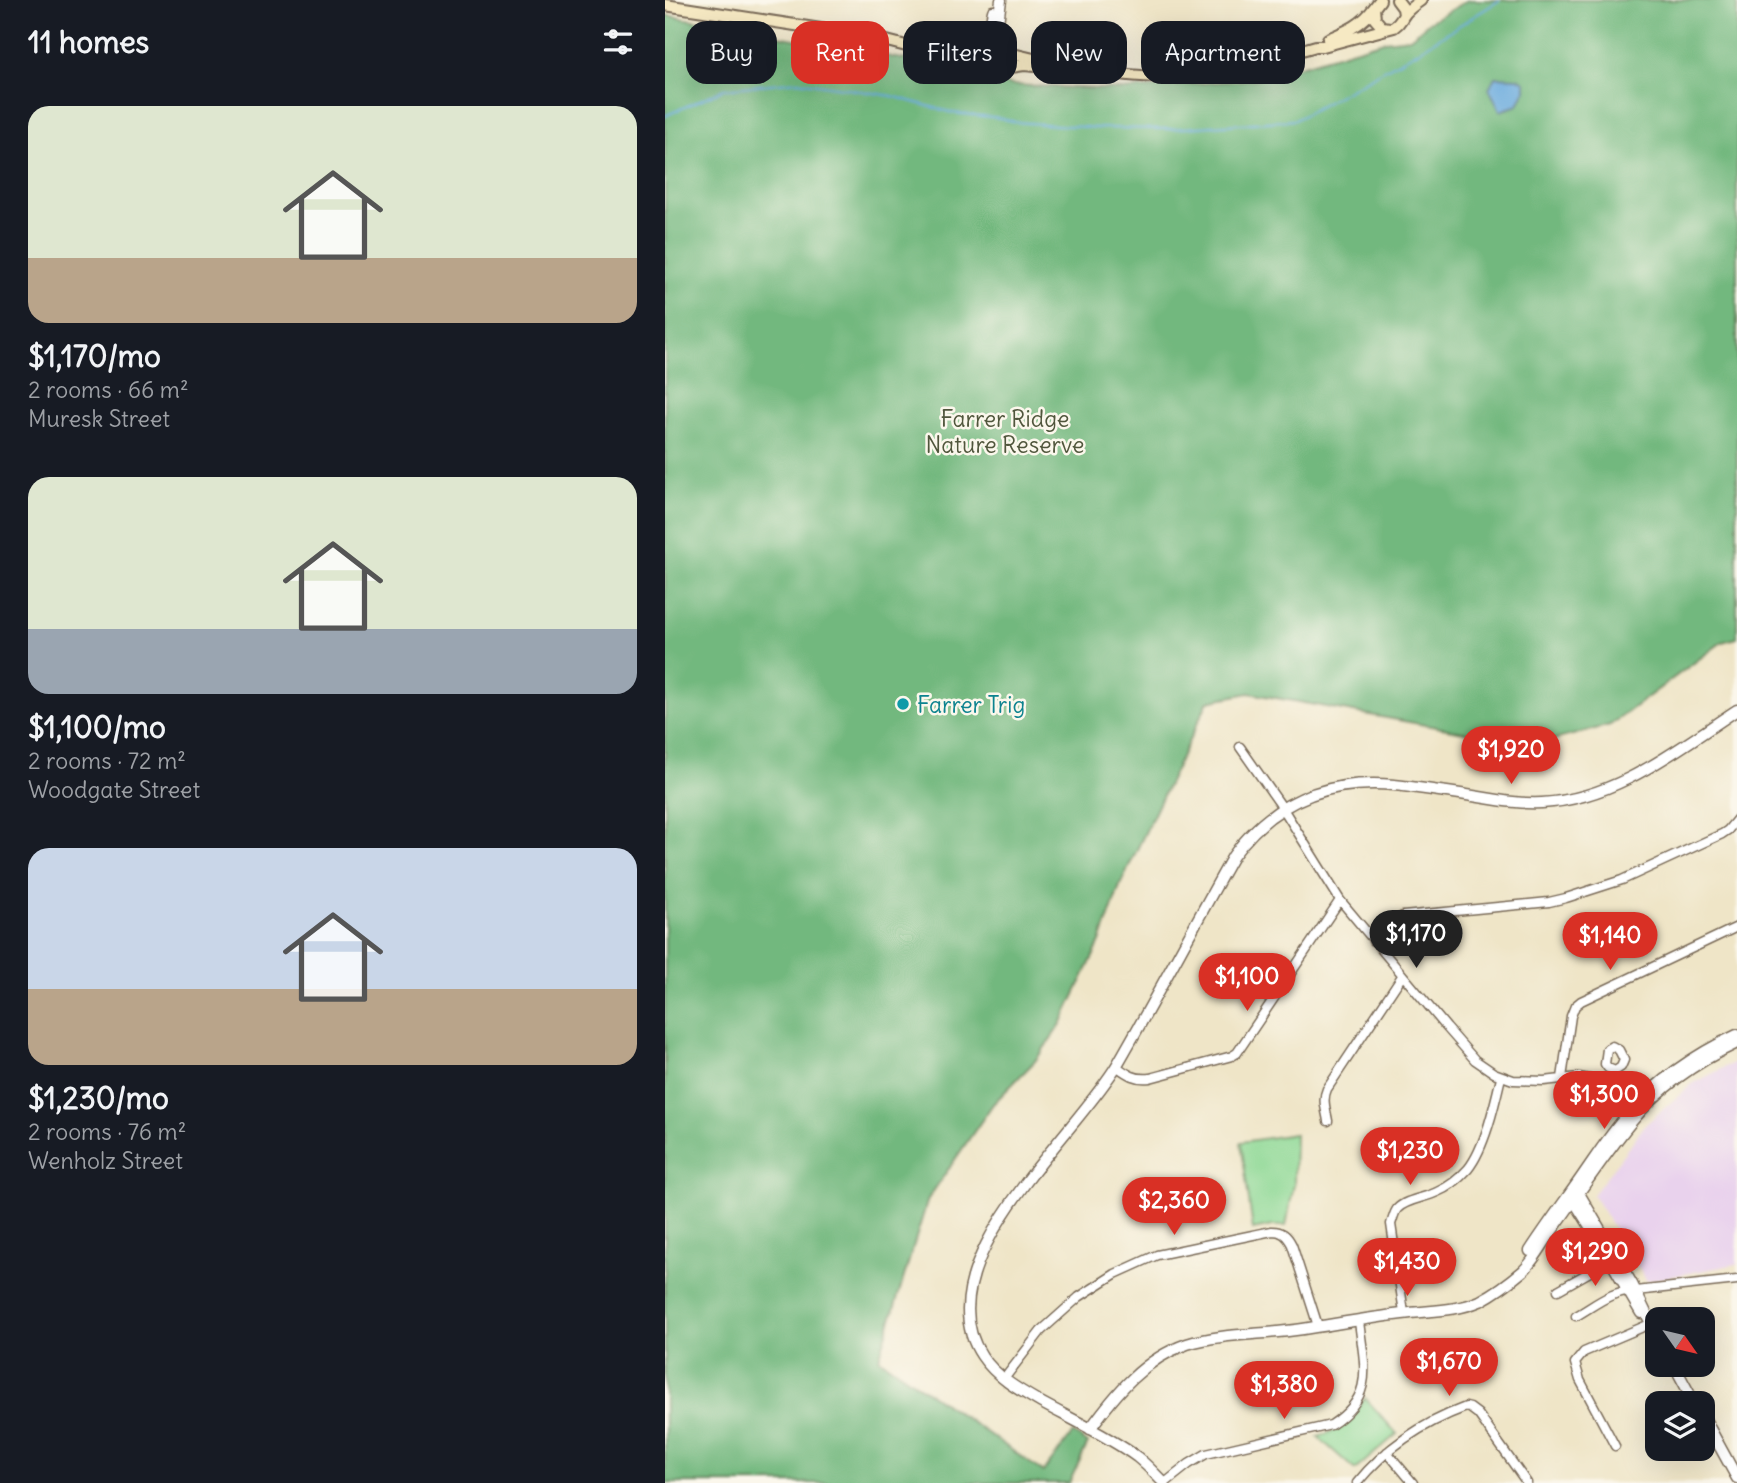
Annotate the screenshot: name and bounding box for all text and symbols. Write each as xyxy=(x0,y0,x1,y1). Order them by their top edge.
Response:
chip: Buy xyxy=(686,21,777,84)
chip: Rent xyxy=(791,21,889,84)
chip: Filters xyxy=(903,21,1017,84)
chip: New xyxy=(1031,21,1127,84)
chip: Apartment xyxy=(1141,21,1305,84)
text: 11 homes xyxy=(28,23,149,61)
icon: filters xyxy=(599,23,637,61)
icon: home xyxy=(270,152,396,278)
text: $1,170/mo xyxy=(28,337,161,375)
text: 2 rooms · 66 m² xyxy=(28,375,189,404)
text: Muresk Street xyxy=(28,404,170,433)
park label: Farrer Ridge Nature Reserve xyxy=(926,404,1084,459)
icon: home xyxy=(270,523,396,649)
place label: Farrer Trig xyxy=(917,690,1025,719)
marker: Farrer Trig xyxy=(895,696,911,712)
text: $1,100/mo xyxy=(28,708,166,746)
pin: $1,920 xyxy=(1454,726,1568,786)
text: $1,920 xyxy=(1477,734,1545,763)
text: 2 rooms · 72 m² xyxy=(28,746,186,775)
text: Woodgate Street xyxy=(28,775,200,804)
icon: home xyxy=(270,894,396,1020)
pin: $1,170 xyxy=(1359,911,1473,970)
pin: $1,140 xyxy=(1553,912,1667,972)
text: $1,170 xyxy=(1386,918,1446,947)
text: $1,140 xyxy=(1579,920,1641,949)
pin: $1,100 xyxy=(1190,954,1304,1013)
text: $1,100 xyxy=(1215,961,1279,990)
pin: $1,300 xyxy=(1547,1072,1661,1131)
text: $1,230/mo xyxy=(28,1079,169,1117)
text: $1,300 xyxy=(1569,1079,1639,1108)
text: 2 rooms · 76 m² xyxy=(28,1117,186,1146)
pin: $1,230 xyxy=(1353,1128,1467,1187)
text: $1,230 xyxy=(1376,1135,1444,1164)
text: Wenholz Street xyxy=(28,1146,183,1175)
pin: $2,360 xyxy=(1117,1178,1231,1237)
text: $2,360 xyxy=(1138,1185,1210,1214)
pin: $1,290 xyxy=(1538,1228,1652,1288)
text: $1,290 xyxy=(1561,1236,1629,1265)
pin: $1,430 xyxy=(1350,1238,1464,1298)
text: $1,430 xyxy=(1373,1246,1441,1275)
north arrow xyxy=(1645,1307,1715,1377)
map controls xyxy=(1645,1307,1715,1461)
pin: $1,670 xyxy=(1392,1338,1506,1398)
text: $1,670 xyxy=(1416,1346,1482,1375)
pin: $1,380 xyxy=(1227,1362,1341,1421)
text: $1,380 xyxy=(1250,1369,1318,1398)
button: layers xyxy=(1645,1391,1715,1461)

